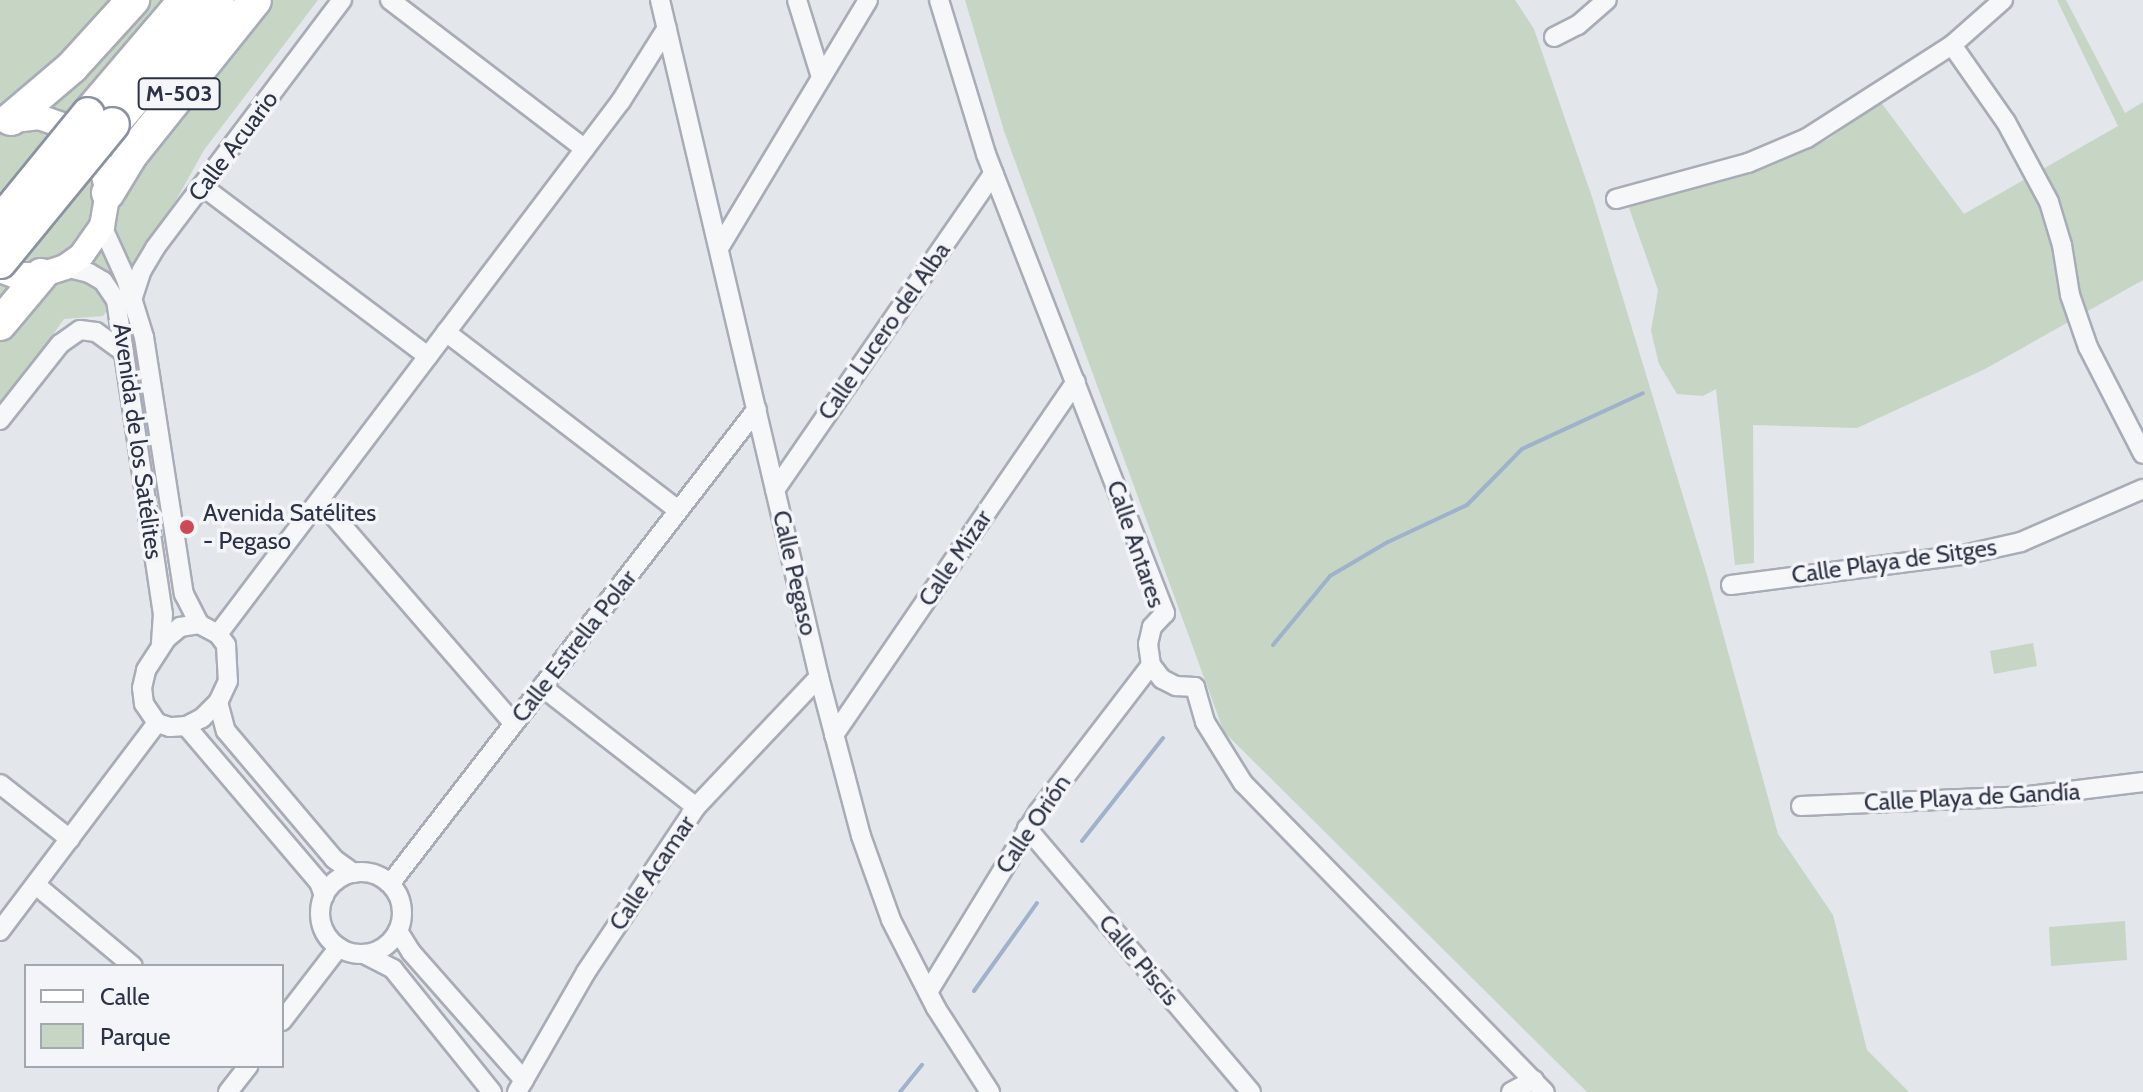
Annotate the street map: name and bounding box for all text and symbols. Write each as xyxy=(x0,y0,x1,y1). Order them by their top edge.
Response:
road number: M-503 xyxy=(137,76,221,112)
street label: Calle Acuario xyxy=(182,85,284,207)
street label: Calle Lucero del Alba xyxy=(812,237,956,425)
street label: Avenida de los Satélites xyxy=(107,321,169,561)
street label: Calle Antares xyxy=(1101,477,1171,611)
place label: Avenida Satélites - Pegaso xyxy=(203,499,376,555)
street label: Calle Mizar xyxy=(912,504,998,612)
street label: Calle Pegaso xyxy=(767,508,823,638)
marker: Avenida Satélites - Pegaso xyxy=(178,518,196,536)
street label: Calle Playa de Sitges xyxy=(1790,532,1998,590)
street label: Calle Estrella Polar xyxy=(506,564,642,728)
street label: Calle Orión xyxy=(990,769,1076,879)
street label: Calle Playa de Gandía xyxy=(1863,777,2081,817)
street label: Calle Acamar xyxy=(603,810,701,936)
street label: Calle Piscis xyxy=(1093,909,1185,1011)
legend xyxy=(24,964,284,1068)
text: Calle xyxy=(100,982,150,1011)
text: Parque xyxy=(100,1022,170,1051)

